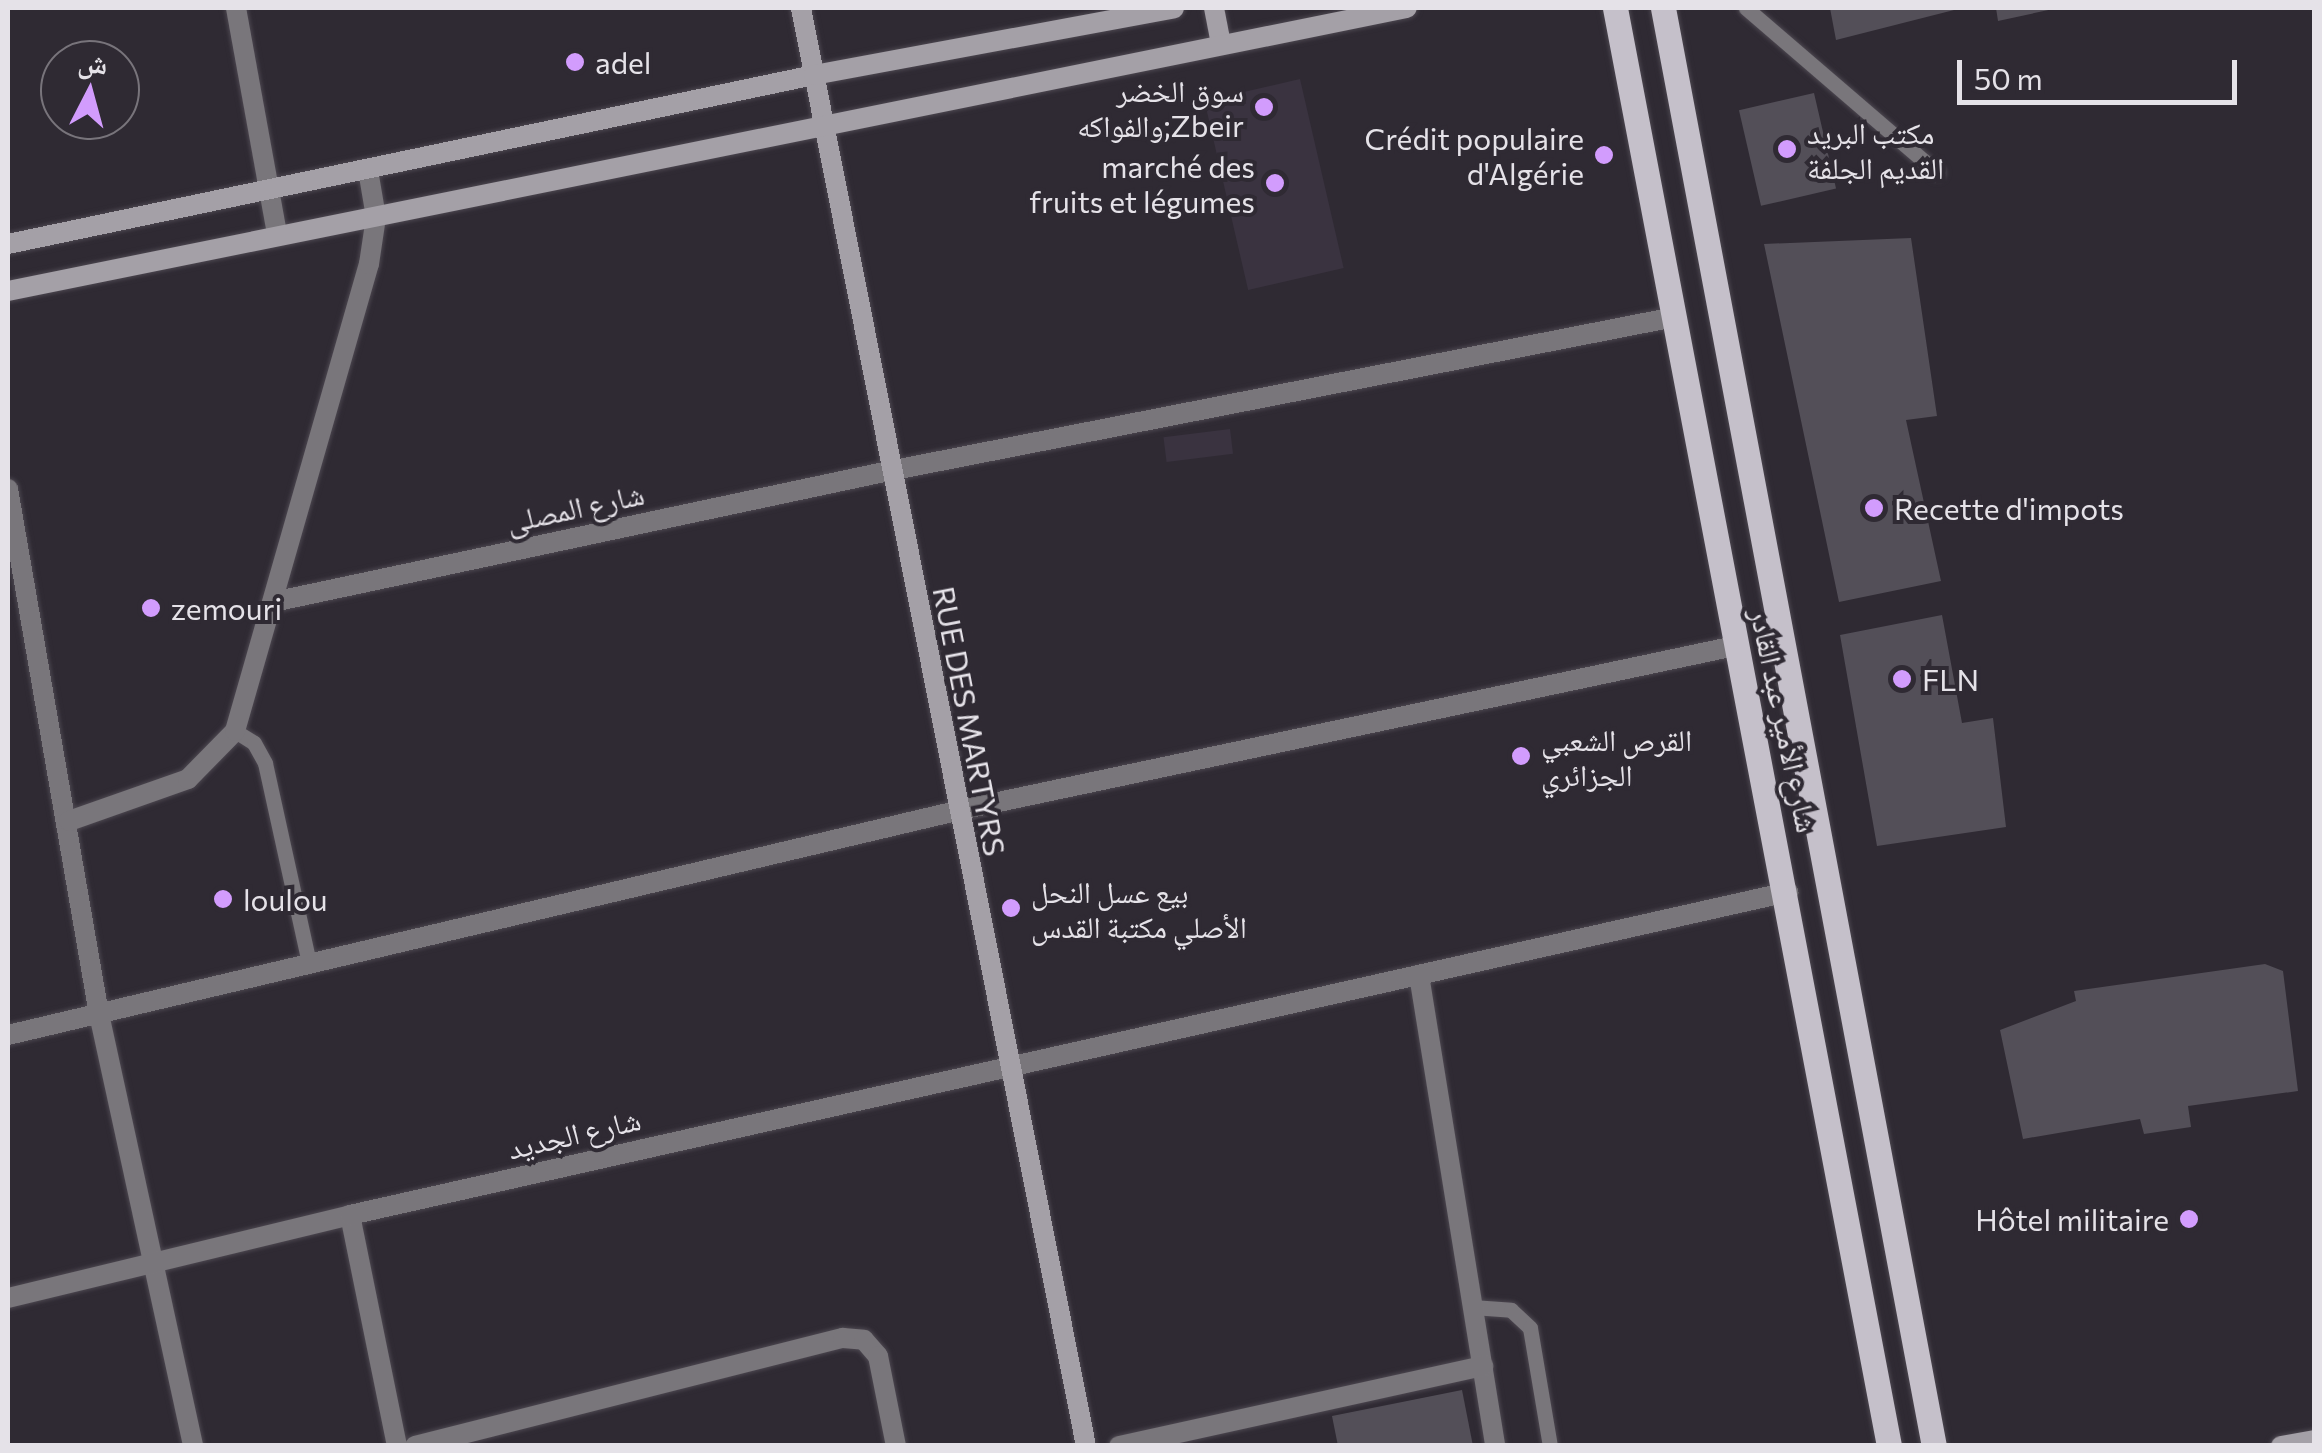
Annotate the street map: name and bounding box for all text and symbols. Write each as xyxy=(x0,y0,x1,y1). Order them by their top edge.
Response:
north arrow xyxy=(40,40,140,140)
scale bar xyxy=(1962,40,2242,102)
text: ش xyxy=(76,44,109,81)
place label: adel xyxy=(595,44,651,80)
marker: adel xyxy=(564,51,586,73)
text: 50 m xyxy=(1974,59,2043,96)
place label: سوق الخضر والفواكه;Zbeir xyxy=(1077,72,1244,142)
marker: سوق الخضر والفواكه;Zbeir xyxy=(1253,96,1275,118)
place label: مكتب البريد القديم الجلفة xyxy=(1807,114,1944,184)
place label: Crédit populaire d'Algérie xyxy=(1365,120,1584,190)
marker: مكتب البريد القديم الجلفة xyxy=(1776,138,1798,160)
marker: Crédit populaire d'Algérie xyxy=(1593,144,1615,166)
place label: marché des fruits et légumes xyxy=(1029,148,1255,218)
marker: marché des fruits et légumes xyxy=(1264,172,1286,194)
street label: شارع المصلى xyxy=(503,475,647,539)
place label: Recette d'impots xyxy=(1894,490,2124,526)
marker: Recette d'impots xyxy=(1863,497,1885,519)
street label: RUE DES MARTYRS xyxy=(926,583,1014,859)
place label: zemouri xyxy=(171,590,282,626)
marker: zemouri xyxy=(140,597,162,619)
street label: شارع الأمير عبد القادر xyxy=(1744,605,1826,835)
place label: FLN xyxy=(1922,661,1979,697)
marker: FLN xyxy=(1891,668,1913,690)
place label: القرص الشعبي الجزائري xyxy=(1541,721,1692,792)
marker: القرص الشعبي الجزائري xyxy=(1510,745,1532,767)
place label: بيع عسل النحل الأصلي مكتبة القدس xyxy=(1031,873,1247,944)
place label: loulou xyxy=(243,881,328,917)
marker: loulou xyxy=(212,888,234,910)
marker: بيع عسل النحل الأصلي مكتبة القدس xyxy=(1000,897,1022,919)
street label: شارع الجديد xyxy=(504,1100,644,1166)
place label: Hôtel militaire xyxy=(1975,1201,2169,1237)
marker: Hôtel militaire xyxy=(2178,1208,2200,1230)

